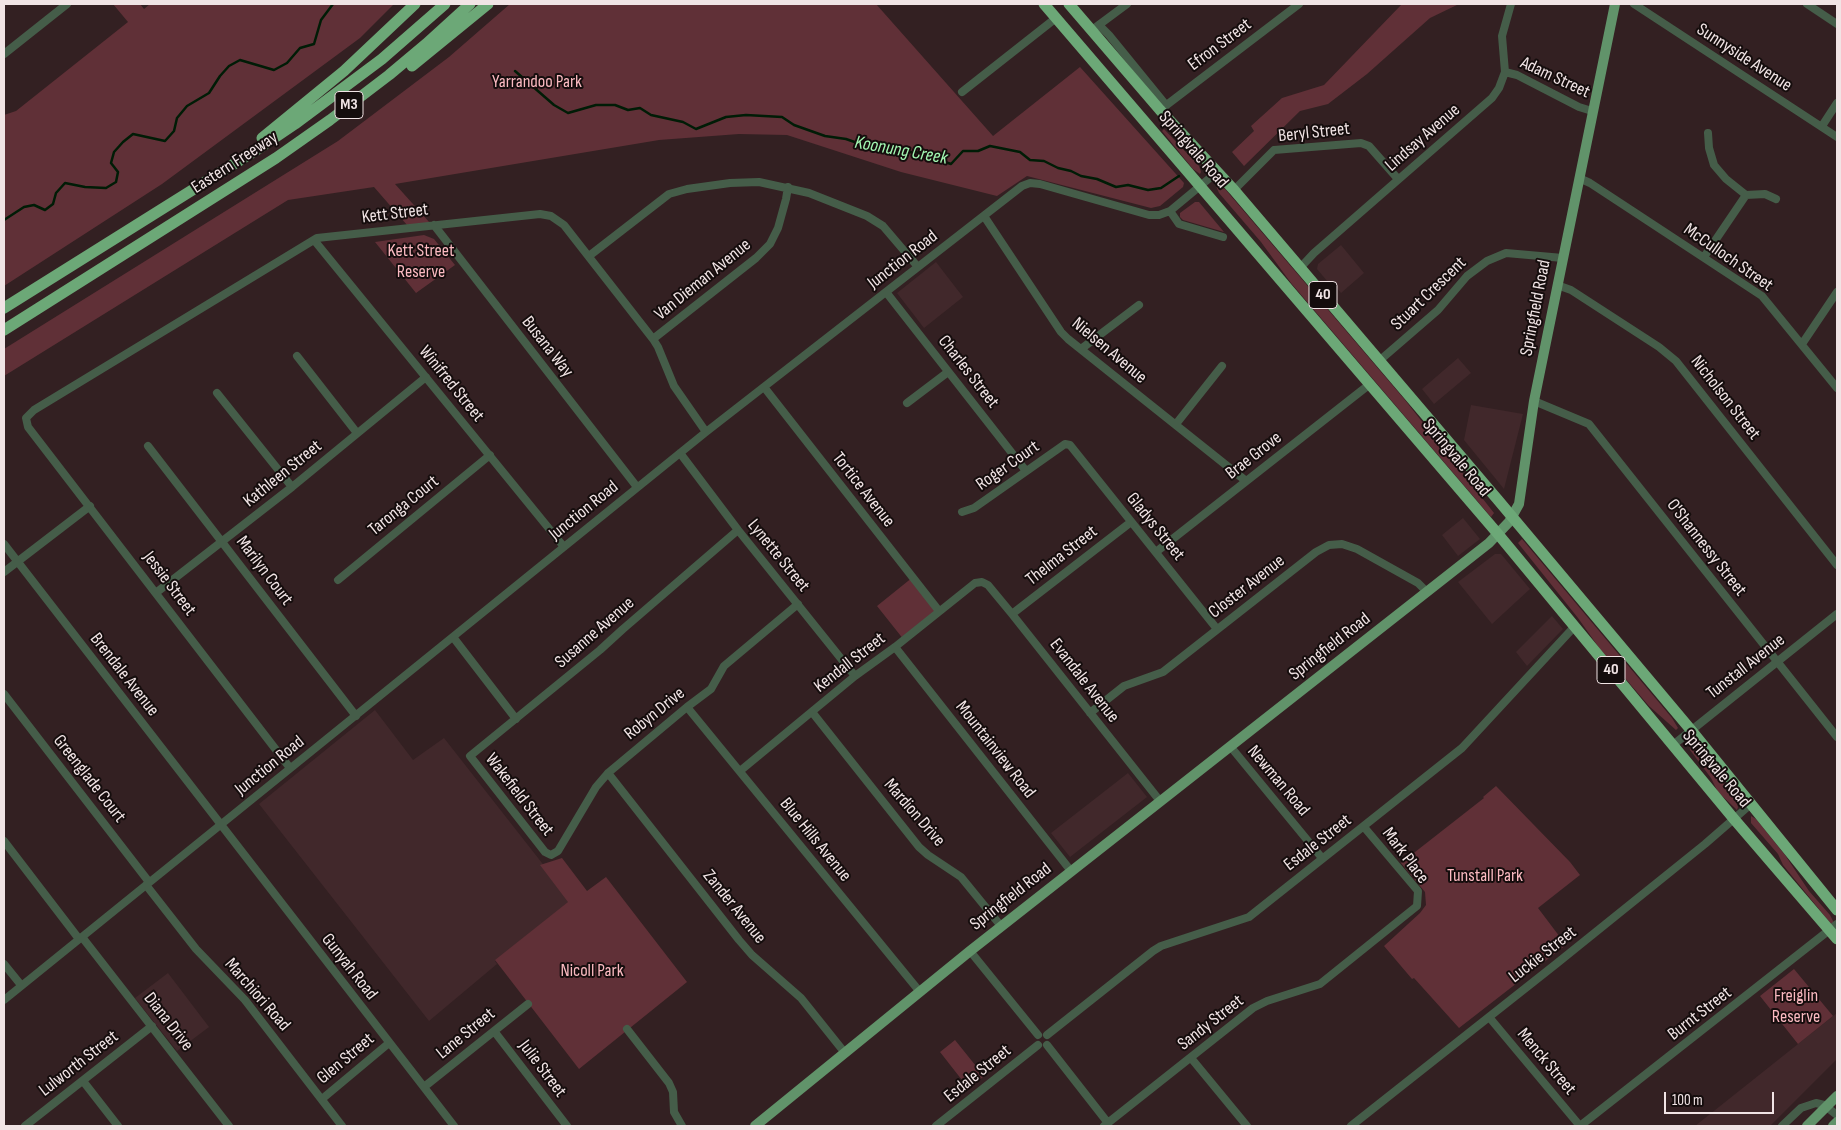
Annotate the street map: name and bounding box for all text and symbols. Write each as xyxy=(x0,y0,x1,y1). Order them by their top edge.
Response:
street label: Efron Street xyxy=(1184,14,1256,76)
street label: Sunnyside Avenue xyxy=(1692,19,1796,97)
street label: Adam Street xyxy=(1517,53,1593,103)
park label: Yarrandoo Park xyxy=(492,71,582,93)
road number: M3 xyxy=(335,92,363,118)
street label: Lindsay Avenue xyxy=(1381,100,1465,176)
street label: Springvale Road xyxy=(1154,107,1232,193)
street label: Beryl Street xyxy=(1277,119,1351,147)
street label: Eastern Freeway xyxy=(188,127,282,199)
water label: Koonung Creek xyxy=(853,132,949,170)
street label: Kett Street xyxy=(361,199,429,229)
street label: McCulloch Street xyxy=(1679,219,1777,297)
street label: Junction Road xyxy=(864,226,942,294)
street label: Van Dieman Avenue xyxy=(651,235,755,325)
park label: Kett Street Reserve xyxy=(388,240,454,282)
street label: Stuart Crescent xyxy=(1387,253,1471,335)
street label: Springfield Road xyxy=(1516,258,1556,358)
road number: 40 xyxy=(1309,282,1337,308)
street label: Busana Way xyxy=(517,312,577,382)
street label: Nielsen Avenue xyxy=(1067,313,1151,389)
street label: Charles Street xyxy=(933,331,1003,413)
street label: Winifred Street xyxy=(414,342,488,426)
street label: Nicholson Street xyxy=(1685,352,1765,444)
street label: Springvale Road xyxy=(1417,415,1495,501)
street label: Brae Grove xyxy=(1222,427,1286,485)
street label: Kathleen Street xyxy=(239,436,327,512)
street label: Roger Court xyxy=(972,436,1044,496)
street label: Tortice Avenue xyxy=(827,448,899,532)
street label: Taronga Court xyxy=(364,471,444,541)
street label: Junction Road xyxy=(545,477,623,545)
street label: Gladys Street xyxy=(1121,489,1189,565)
street label: O'Shannessy Street xyxy=(1661,495,1751,601)
street label: Lynette Street xyxy=(742,515,814,597)
street label: Thelma Street xyxy=(1022,521,1102,591)
street label: Marilyn Court xyxy=(231,532,297,610)
street label: Jessie Street xyxy=(138,548,200,620)
street label: Closter Avenue xyxy=(1205,551,1289,623)
street label: Susanne Avenue xyxy=(551,593,639,673)
street label: Springfield Road xyxy=(1285,609,1375,685)
street label: Kendall Street xyxy=(810,628,890,698)
street label: Brendale Avenue xyxy=(85,629,163,721)
street label: Tunstall Avenue xyxy=(1702,630,1790,704)
street label: Evandale Avenue xyxy=(1045,635,1123,727)
road number: 40 xyxy=(1597,656,1625,684)
street label: Robyn Drive xyxy=(620,683,690,745)
street label: Mountainview Road xyxy=(950,697,1040,803)
street label: Springvale Road xyxy=(1677,726,1755,812)
street label: Greenglade Court xyxy=(48,731,130,827)
street label: Junction Road xyxy=(231,732,309,800)
street label: Newman Road xyxy=(1242,741,1314,821)
street label: Wakefield Street xyxy=(480,749,558,841)
street label: Mardion Drive xyxy=(879,775,949,851)
street label: Blue Hills Avenue xyxy=(775,794,855,886)
street label: Esdale Street xyxy=(1280,810,1356,876)
street label: Mark Place xyxy=(1377,824,1433,888)
street label: Springfield Road xyxy=(966,859,1056,935)
park label: Tunstall Park xyxy=(1447,865,1523,887)
street label: Zander Avenue xyxy=(698,866,770,948)
street label: Luckie Street xyxy=(1505,922,1581,988)
street label: Gunyah Road xyxy=(316,929,382,1005)
street label: Marchiori Road xyxy=(219,954,295,1036)
park label: Nicoll Park xyxy=(560,960,624,982)
street label: Burnt Street xyxy=(1664,982,1736,1046)
park label: Freiglin Reserve xyxy=(1772,985,1820,1028)
street label: Diana Drive xyxy=(139,989,197,1055)
street label: Sandy Street xyxy=(1174,991,1248,1055)
street label: Lane Street xyxy=(432,1004,500,1064)
street label: Menck Street xyxy=(1512,1024,1580,1100)
street label: Lulworth Street xyxy=(35,1026,123,1102)
street label: Glen Street xyxy=(313,1029,379,1089)
street label: Julie Street xyxy=(513,1036,571,1102)
street label: Esdale Street xyxy=(940,1041,1016,1107)
scale bar xyxy=(1666,1082,1776,1114)
text: 100 m xyxy=(1672,1091,1703,1110)

